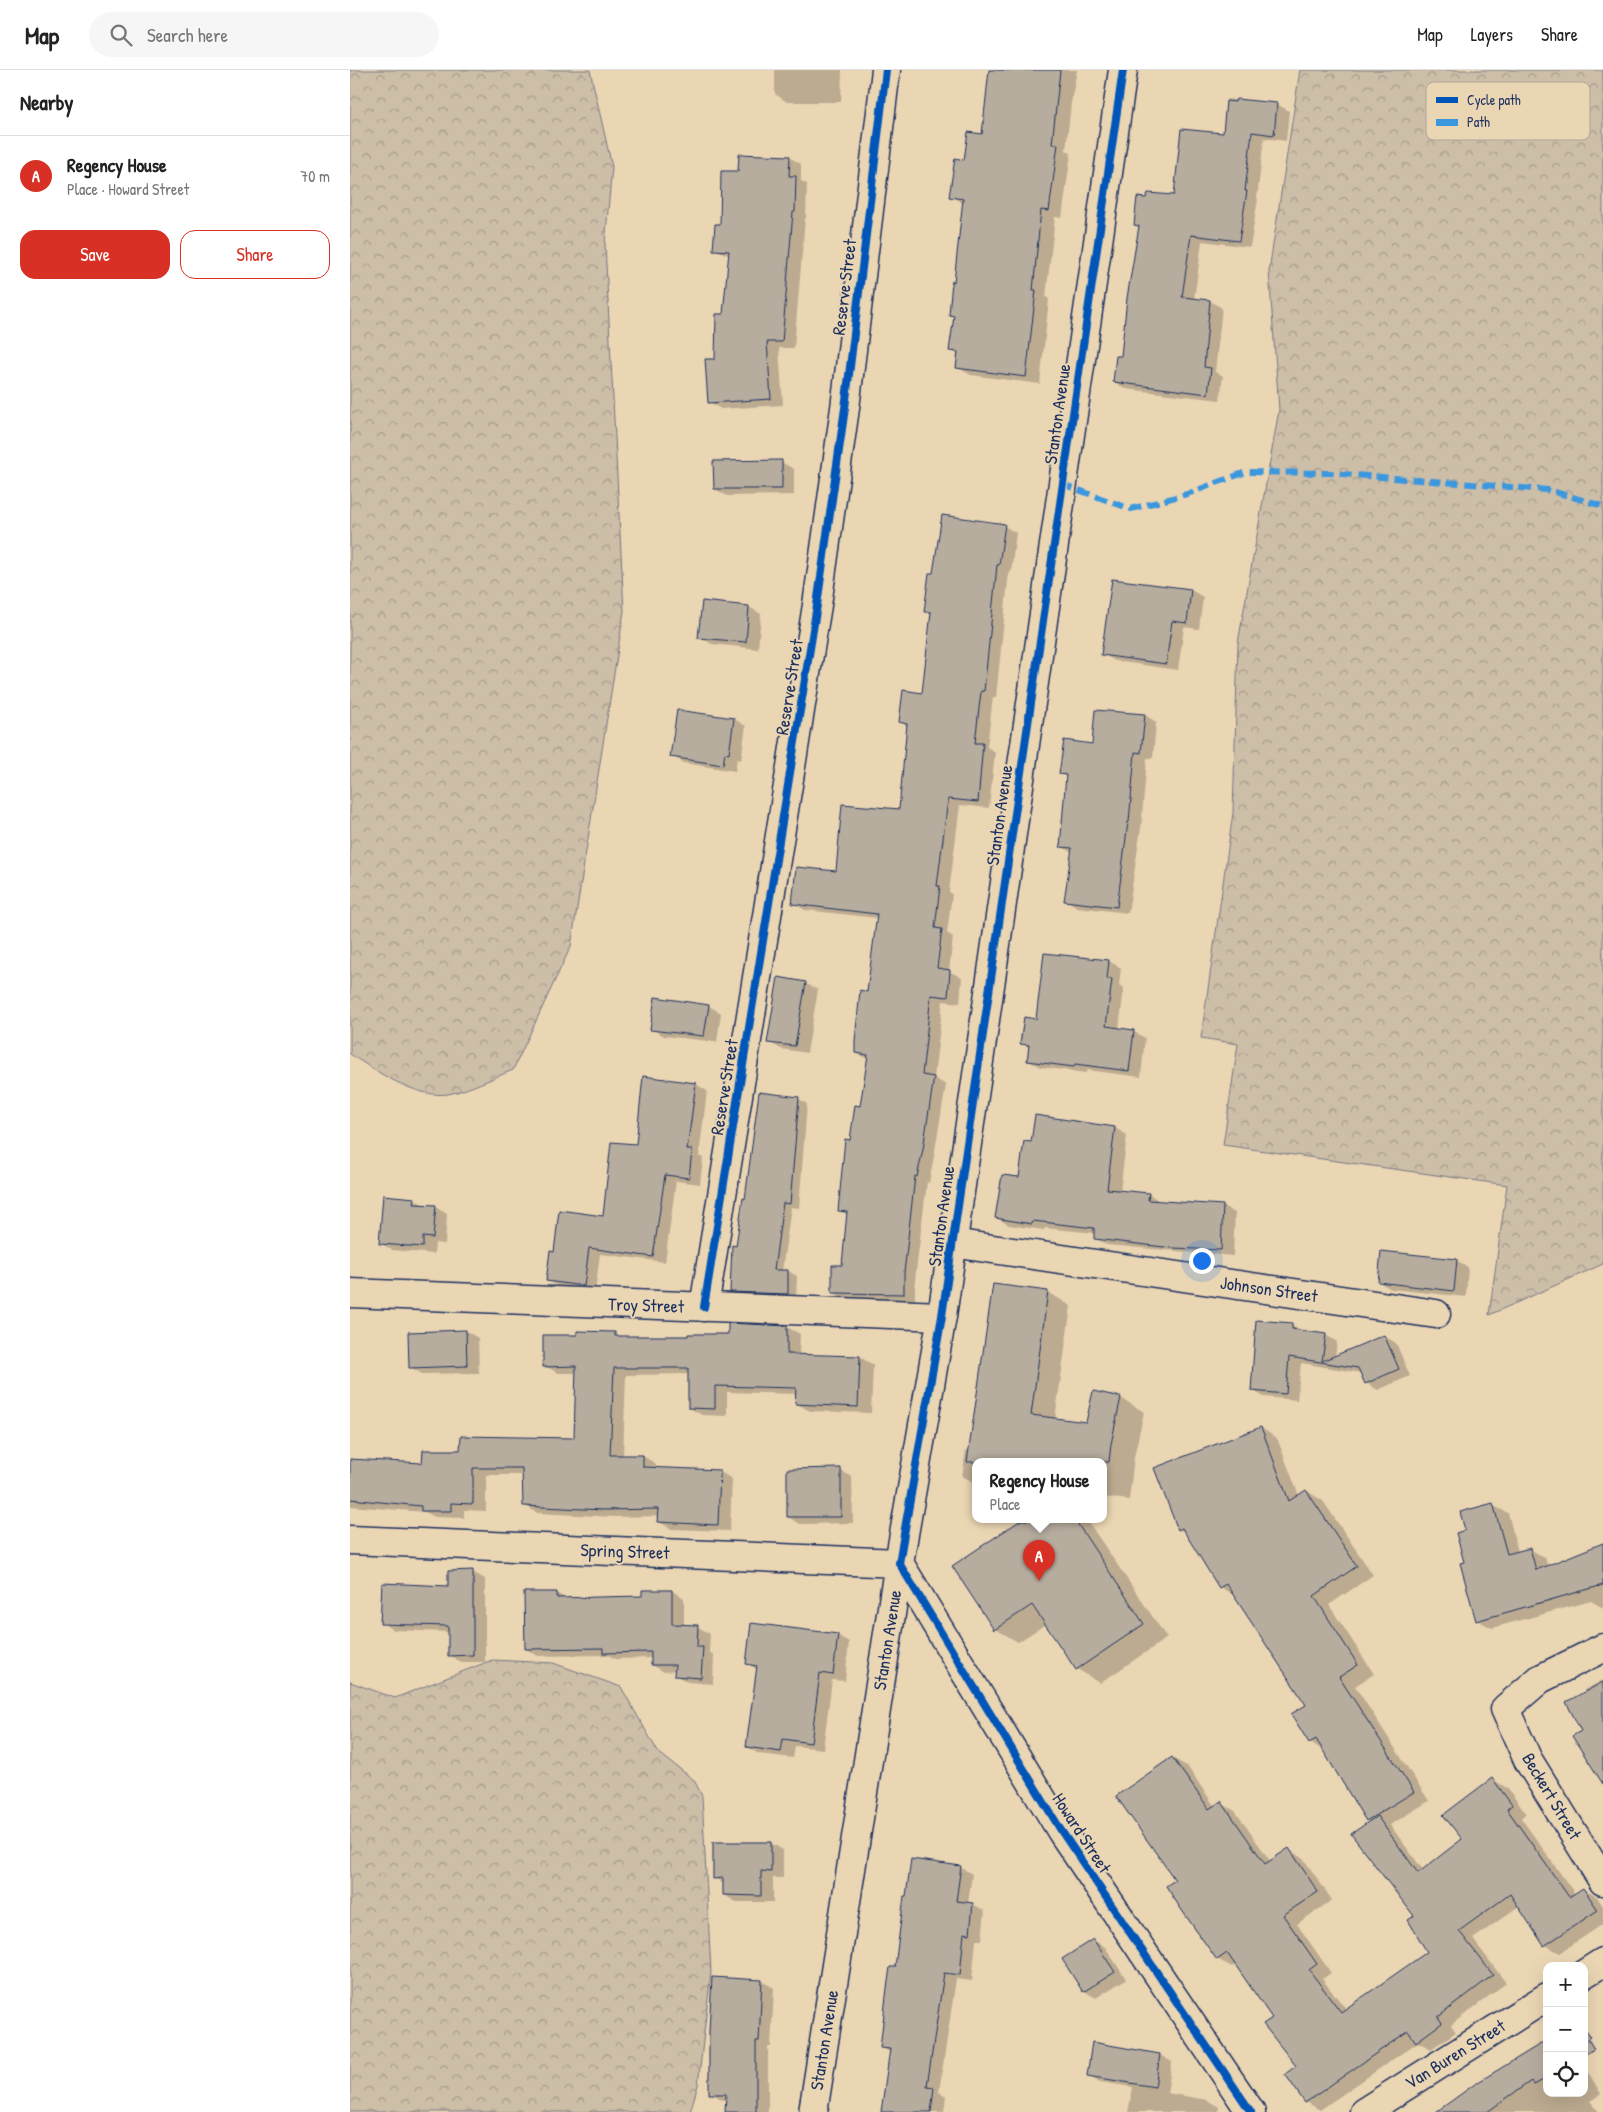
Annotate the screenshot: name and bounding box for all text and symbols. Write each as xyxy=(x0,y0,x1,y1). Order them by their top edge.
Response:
search box xyxy=(89,12,439,57)
text: Map xyxy=(25,19,59,51)
icon: search xyxy=(107,21,135,49)
text: Search here xyxy=(147,22,228,48)
text: Map xyxy=(1417,22,1443,47)
text: Layers xyxy=(1471,22,1513,47)
text: Share xyxy=(1541,22,1578,47)
legend xyxy=(1426,82,1590,140)
text: Nearby xyxy=(20,88,73,117)
text: Cycle path xyxy=(1467,90,1521,110)
text: Path xyxy=(1467,112,1490,131)
text: Regency House xyxy=(67,152,167,178)
text: A xyxy=(32,165,40,187)
text: 70 m xyxy=(300,165,330,187)
text: Place · Howard Street xyxy=(67,178,189,200)
button: Save xyxy=(20,230,170,279)
button: Share xyxy=(180,230,330,279)
street label: Reserve Street xyxy=(826,237,862,337)
street label: Stanton Avenue xyxy=(1038,362,1076,466)
street label: Reserve Street xyxy=(769,636,809,737)
street label: Stanton Avenue xyxy=(980,763,1018,867)
street label: Reserve Street xyxy=(704,1036,744,1137)
street label: Stanton Avenue xyxy=(922,1164,960,1268)
your location xyxy=(1189,1248,1215,1274)
street label: Johnson Street xyxy=(1219,1270,1320,1308)
street label: Troy Street xyxy=(607,1291,685,1319)
popup xyxy=(972,1458,1107,1523)
text: Regency House xyxy=(990,1467,1089,1493)
text: Place xyxy=(990,1493,1021,1515)
street label: Spring Street xyxy=(580,1537,671,1565)
pin: A xyxy=(1023,1540,1055,1581)
street label: Stanton Avenue xyxy=(867,1588,907,1692)
street label: Beckert Street xyxy=(1516,1748,1588,1845)
street label: Howard Street xyxy=(1047,1788,1118,1879)
map controls xyxy=(1543,1962,1588,2097)
button: + xyxy=(1543,1962,1588,2007)
street label: Stanton Avenue xyxy=(804,1988,844,2092)
button: − xyxy=(1543,2007,1588,2052)
street label: Van Buren Street xyxy=(1400,2013,1511,2095)
button: locate xyxy=(1543,2052,1588,2097)

